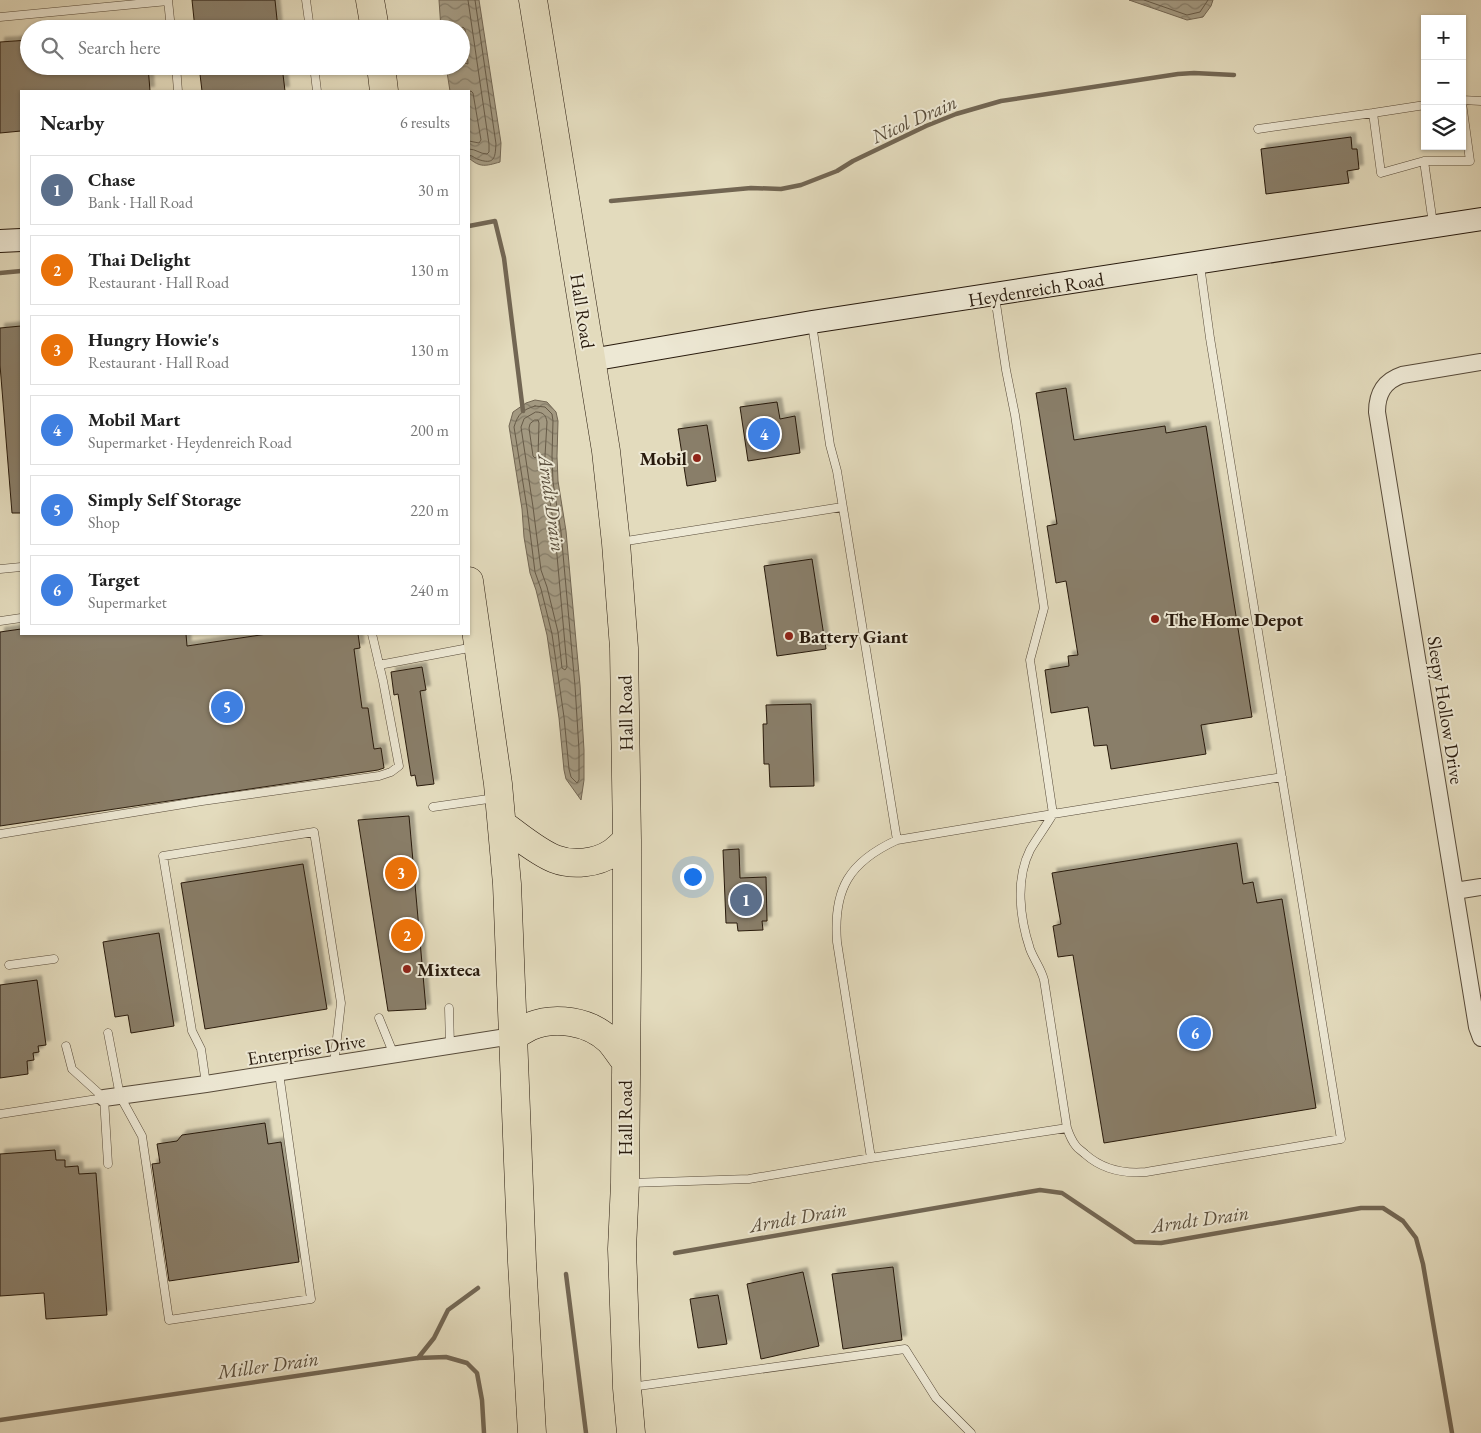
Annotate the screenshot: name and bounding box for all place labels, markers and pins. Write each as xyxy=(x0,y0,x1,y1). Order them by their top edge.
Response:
pin: 4 xyxy=(748,415,780,453)
place label: Mobil xyxy=(640,446,688,471)
marker: Mobil xyxy=(691,452,703,464)
place label: The Home Depot xyxy=(1165,607,1303,632)
marker: The Home Depot xyxy=(1149,613,1161,625)
place label: Battery Giant xyxy=(799,624,908,649)
marker: Battery Giant xyxy=(783,630,795,642)
pin: 5 xyxy=(211,688,243,726)
pin: 3 xyxy=(385,854,417,892)
pin: 1 xyxy=(730,881,762,919)
pin: 2 xyxy=(391,916,423,954)
place label: Mixteca xyxy=(417,957,481,982)
marker: Mixteca xyxy=(401,963,413,975)
pin: 6 xyxy=(1179,1014,1211,1052)

